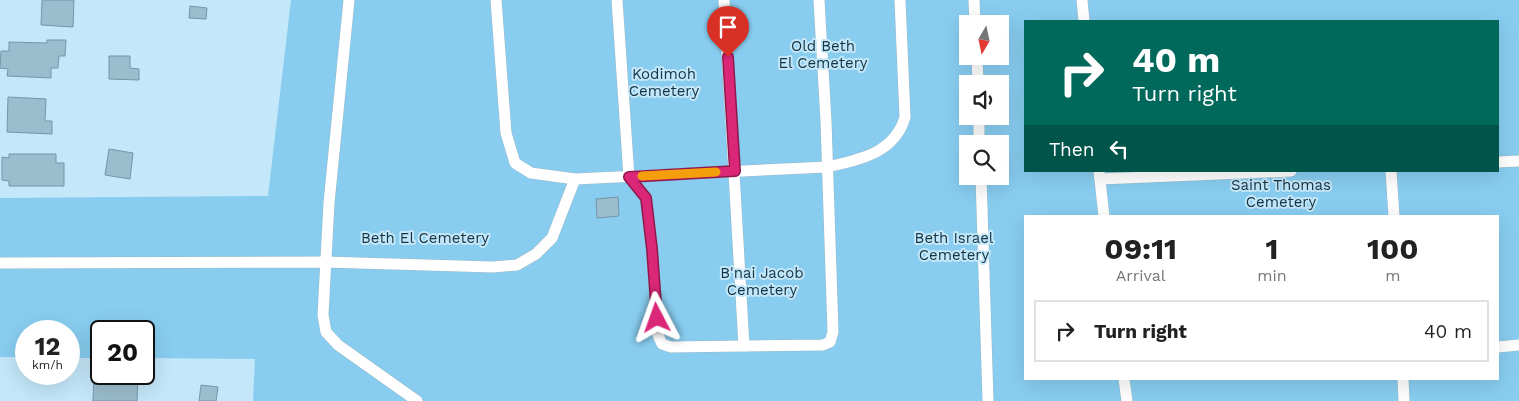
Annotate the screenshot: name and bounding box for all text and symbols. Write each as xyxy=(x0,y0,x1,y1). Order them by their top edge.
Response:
pin xyxy=(707,6,749,57)
icon: arrive xyxy=(714,13,742,41)
north arrow xyxy=(959,15,1009,65)
map controls xyxy=(959,15,1009,185)
park label: Old Beth El Cemetery xyxy=(778,37,868,72)
text: 40 m xyxy=(1132,39,1220,81)
icon: right xyxy=(1049,40,1114,105)
park label: Kodimoh Cemetery xyxy=(629,65,699,100)
button: sound xyxy=(959,75,1009,125)
text: Turn right xyxy=(1132,81,1237,106)
button: search xyxy=(959,135,1009,185)
icon: left xyxy=(1105,135,1133,163)
text: Then xyxy=(1049,138,1095,161)
park label: Saint Thomas Cemetery xyxy=(1231,176,1331,211)
park label: Beth El Cemetery xyxy=(361,229,489,247)
park label: Beth Israel Cemetery xyxy=(915,229,994,264)
text: 09:11 xyxy=(1104,231,1177,266)
text: 1 xyxy=(1266,231,1279,266)
text: 100 xyxy=(1367,231,1419,266)
park label: B'nai Jacob Cemetery xyxy=(720,264,804,299)
text: Arrival xyxy=(1116,266,1166,285)
text: min xyxy=(1257,266,1287,285)
text: m xyxy=(1385,266,1401,285)
position arrow xyxy=(630,291,682,343)
icon: right xyxy=(1051,317,1079,345)
speed limit sign: 20 xyxy=(90,320,155,385)
text: Turn right xyxy=(1094,320,1187,343)
text: 40 m xyxy=(1424,320,1472,343)
text: 12 xyxy=(35,332,60,361)
text: km/h xyxy=(32,358,63,372)

